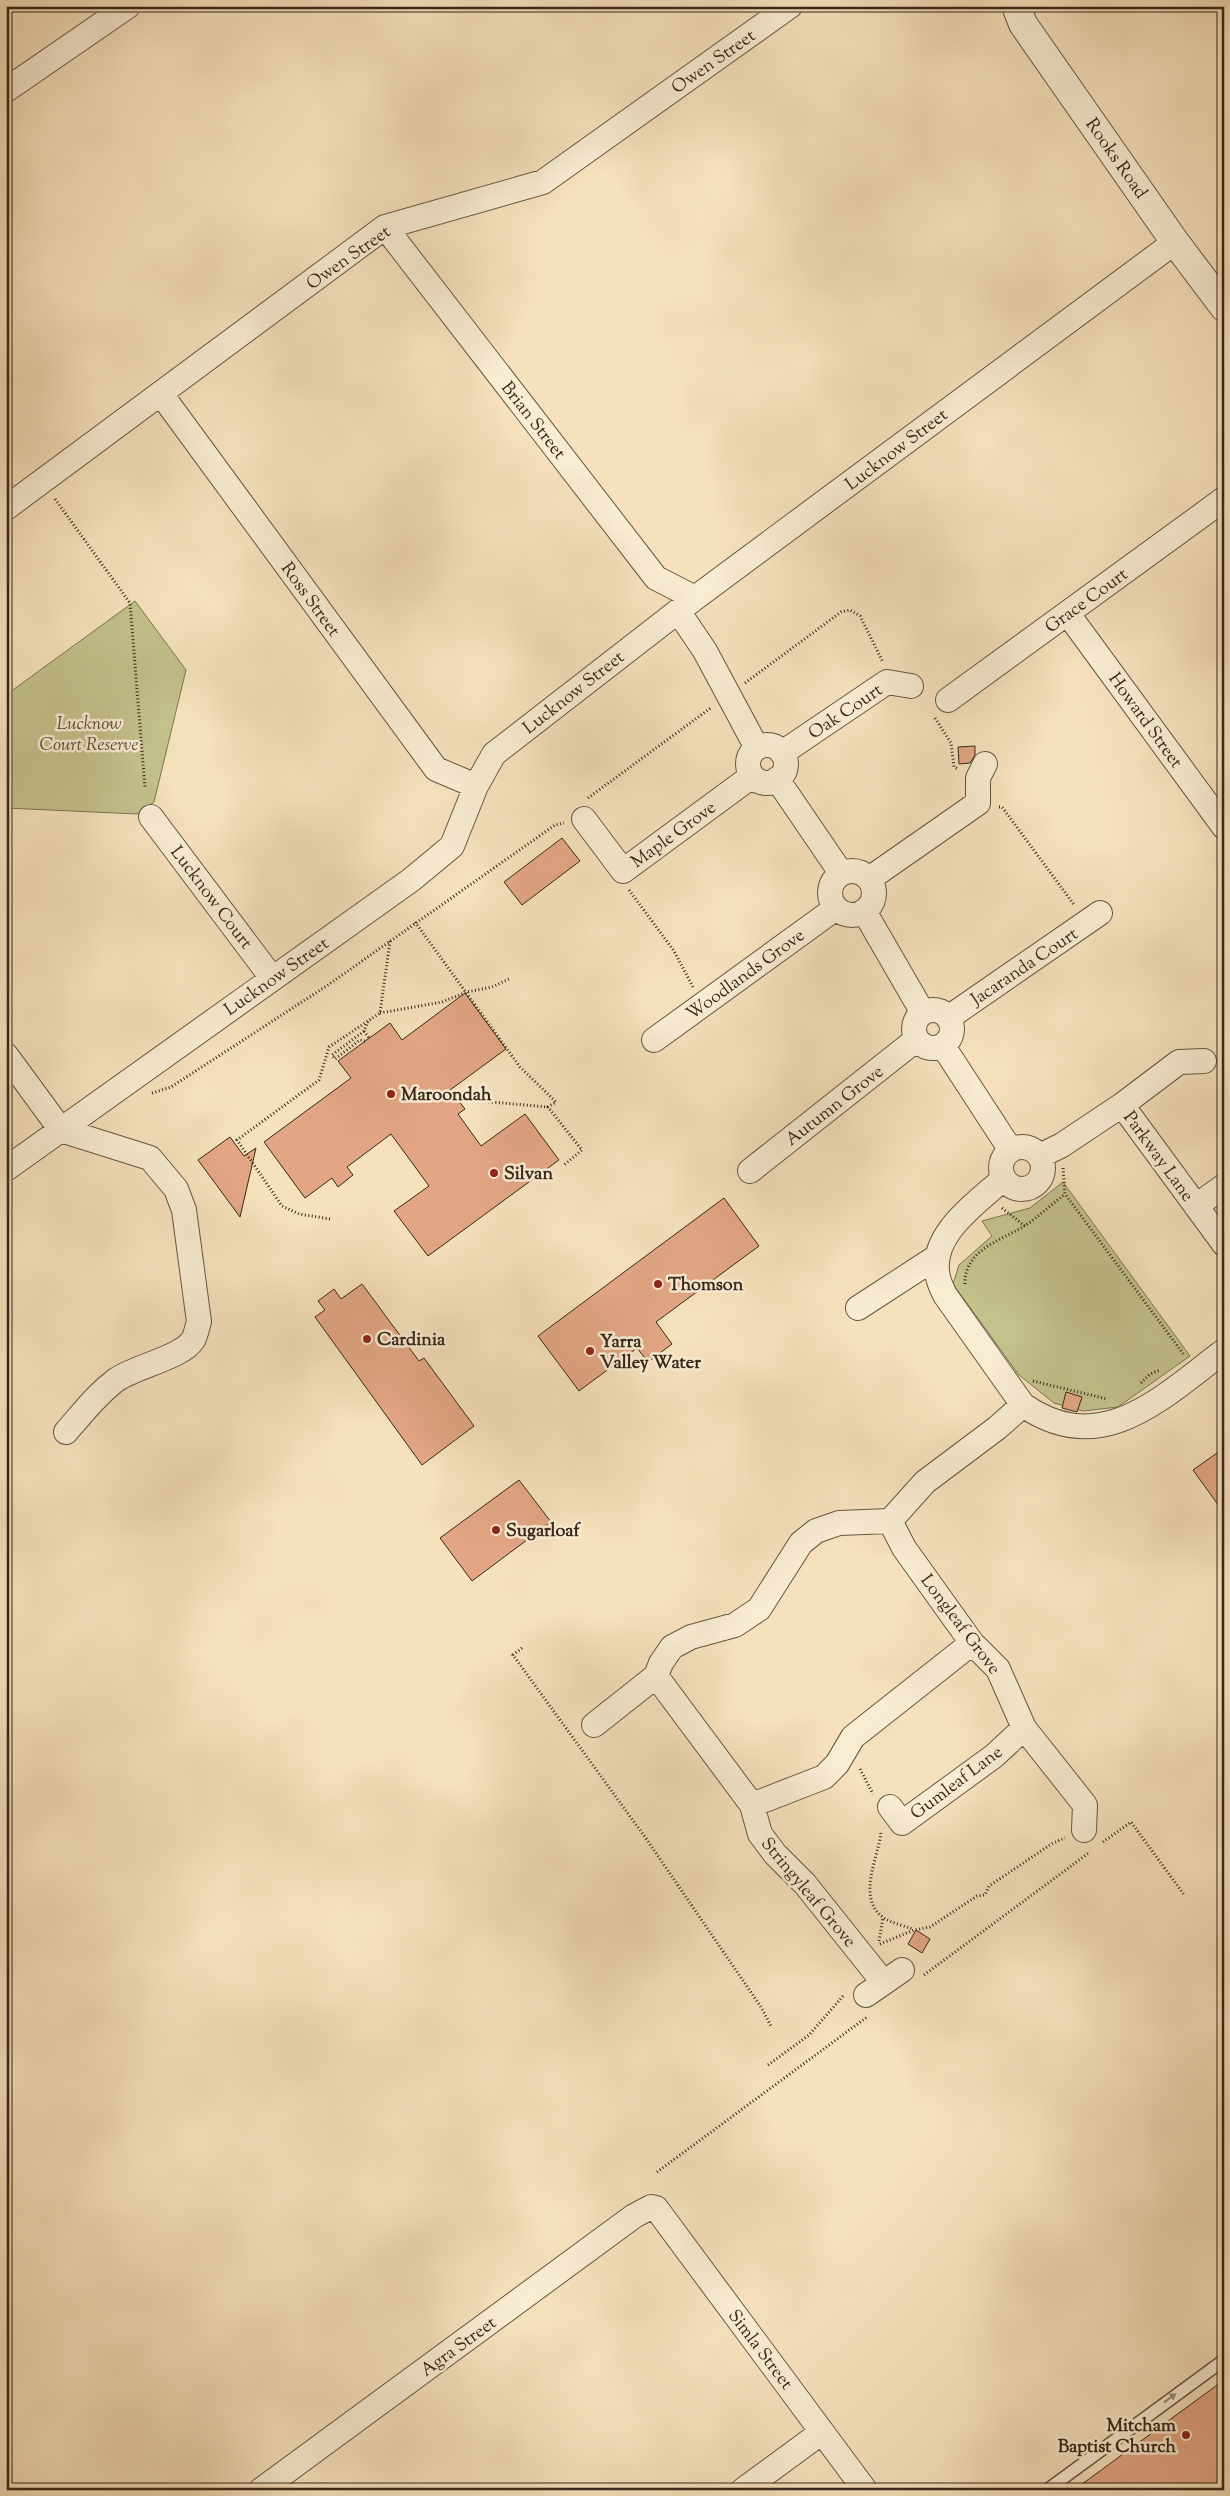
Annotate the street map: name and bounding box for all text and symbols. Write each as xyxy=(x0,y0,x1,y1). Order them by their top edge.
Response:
street label: Owen Street xyxy=(667,24,762,101)
street label: Rooks Road xyxy=(1078,114,1153,205)
street label: Owen Street xyxy=(302,220,397,297)
street label: Brian Street xyxy=(494,377,571,466)
street label: Lucknow Street xyxy=(840,403,954,498)
street label: Ross Street xyxy=(273,557,345,643)
street label: Grace Court xyxy=(1040,563,1134,641)
street label: Lucknow Street xyxy=(518,646,631,742)
street label: Howard Street xyxy=(1101,668,1188,774)
street label: Oak Court xyxy=(804,678,888,747)
park label: Lucknow Court Reserve xyxy=(40,712,139,759)
street label: Maple Grove xyxy=(626,796,722,875)
street label: Lucknow Court xyxy=(163,841,258,955)
street label: Jacaranda Court xyxy=(965,922,1084,1014)
street label: Woodlands Grove xyxy=(681,924,811,1028)
street label: Lucknow Street xyxy=(219,932,335,1023)
street label: Autumn Grove xyxy=(781,1060,890,1153)
place label: Maroondah xyxy=(401,1083,492,1109)
marker: Maroondah xyxy=(385,1088,397,1100)
street label: Parkway Lane xyxy=(1116,1106,1199,1208)
place label: Silvan xyxy=(504,1162,553,1188)
marker: Silvan xyxy=(488,1167,500,1179)
place label: Thomson xyxy=(668,1273,744,1299)
marker: Thomson xyxy=(652,1278,664,1290)
place label: Cardinia xyxy=(377,1328,446,1354)
place label: Yarra Valley Water xyxy=(600,1330,701,1377)
marker: Cardinia xyxy=(361,1333,373,1345)
marker: Yarra Valley Water xyxy=(584,1345,596,1357)
place label: Sugarloaf xyxy=(506,1519,582,1545)
marker: Sugarloaf xyxy=(490,1524,502,1536)
street label: Longleaf Grove xyxy=(913,1570,1006,1681)
street label: Gumleaf Lane xyxy=(906,1740,1009,1827)
street label: Stringyleaf Grove xyxy=(754,1833,861,1954)
street label: Simla Street xyxy=(721,2305,798,2396)
street label: Agra Street xyxy=(416,2311,503,2384)
one-way arrow xyxy=(1163,2393,1176,2404)
place label: Mitcham Baptist Church xyxy=(1058,2414,1176,2461)
marker: Mitcham Baptist Church xyxy=(1180,2429,1192,2441)

